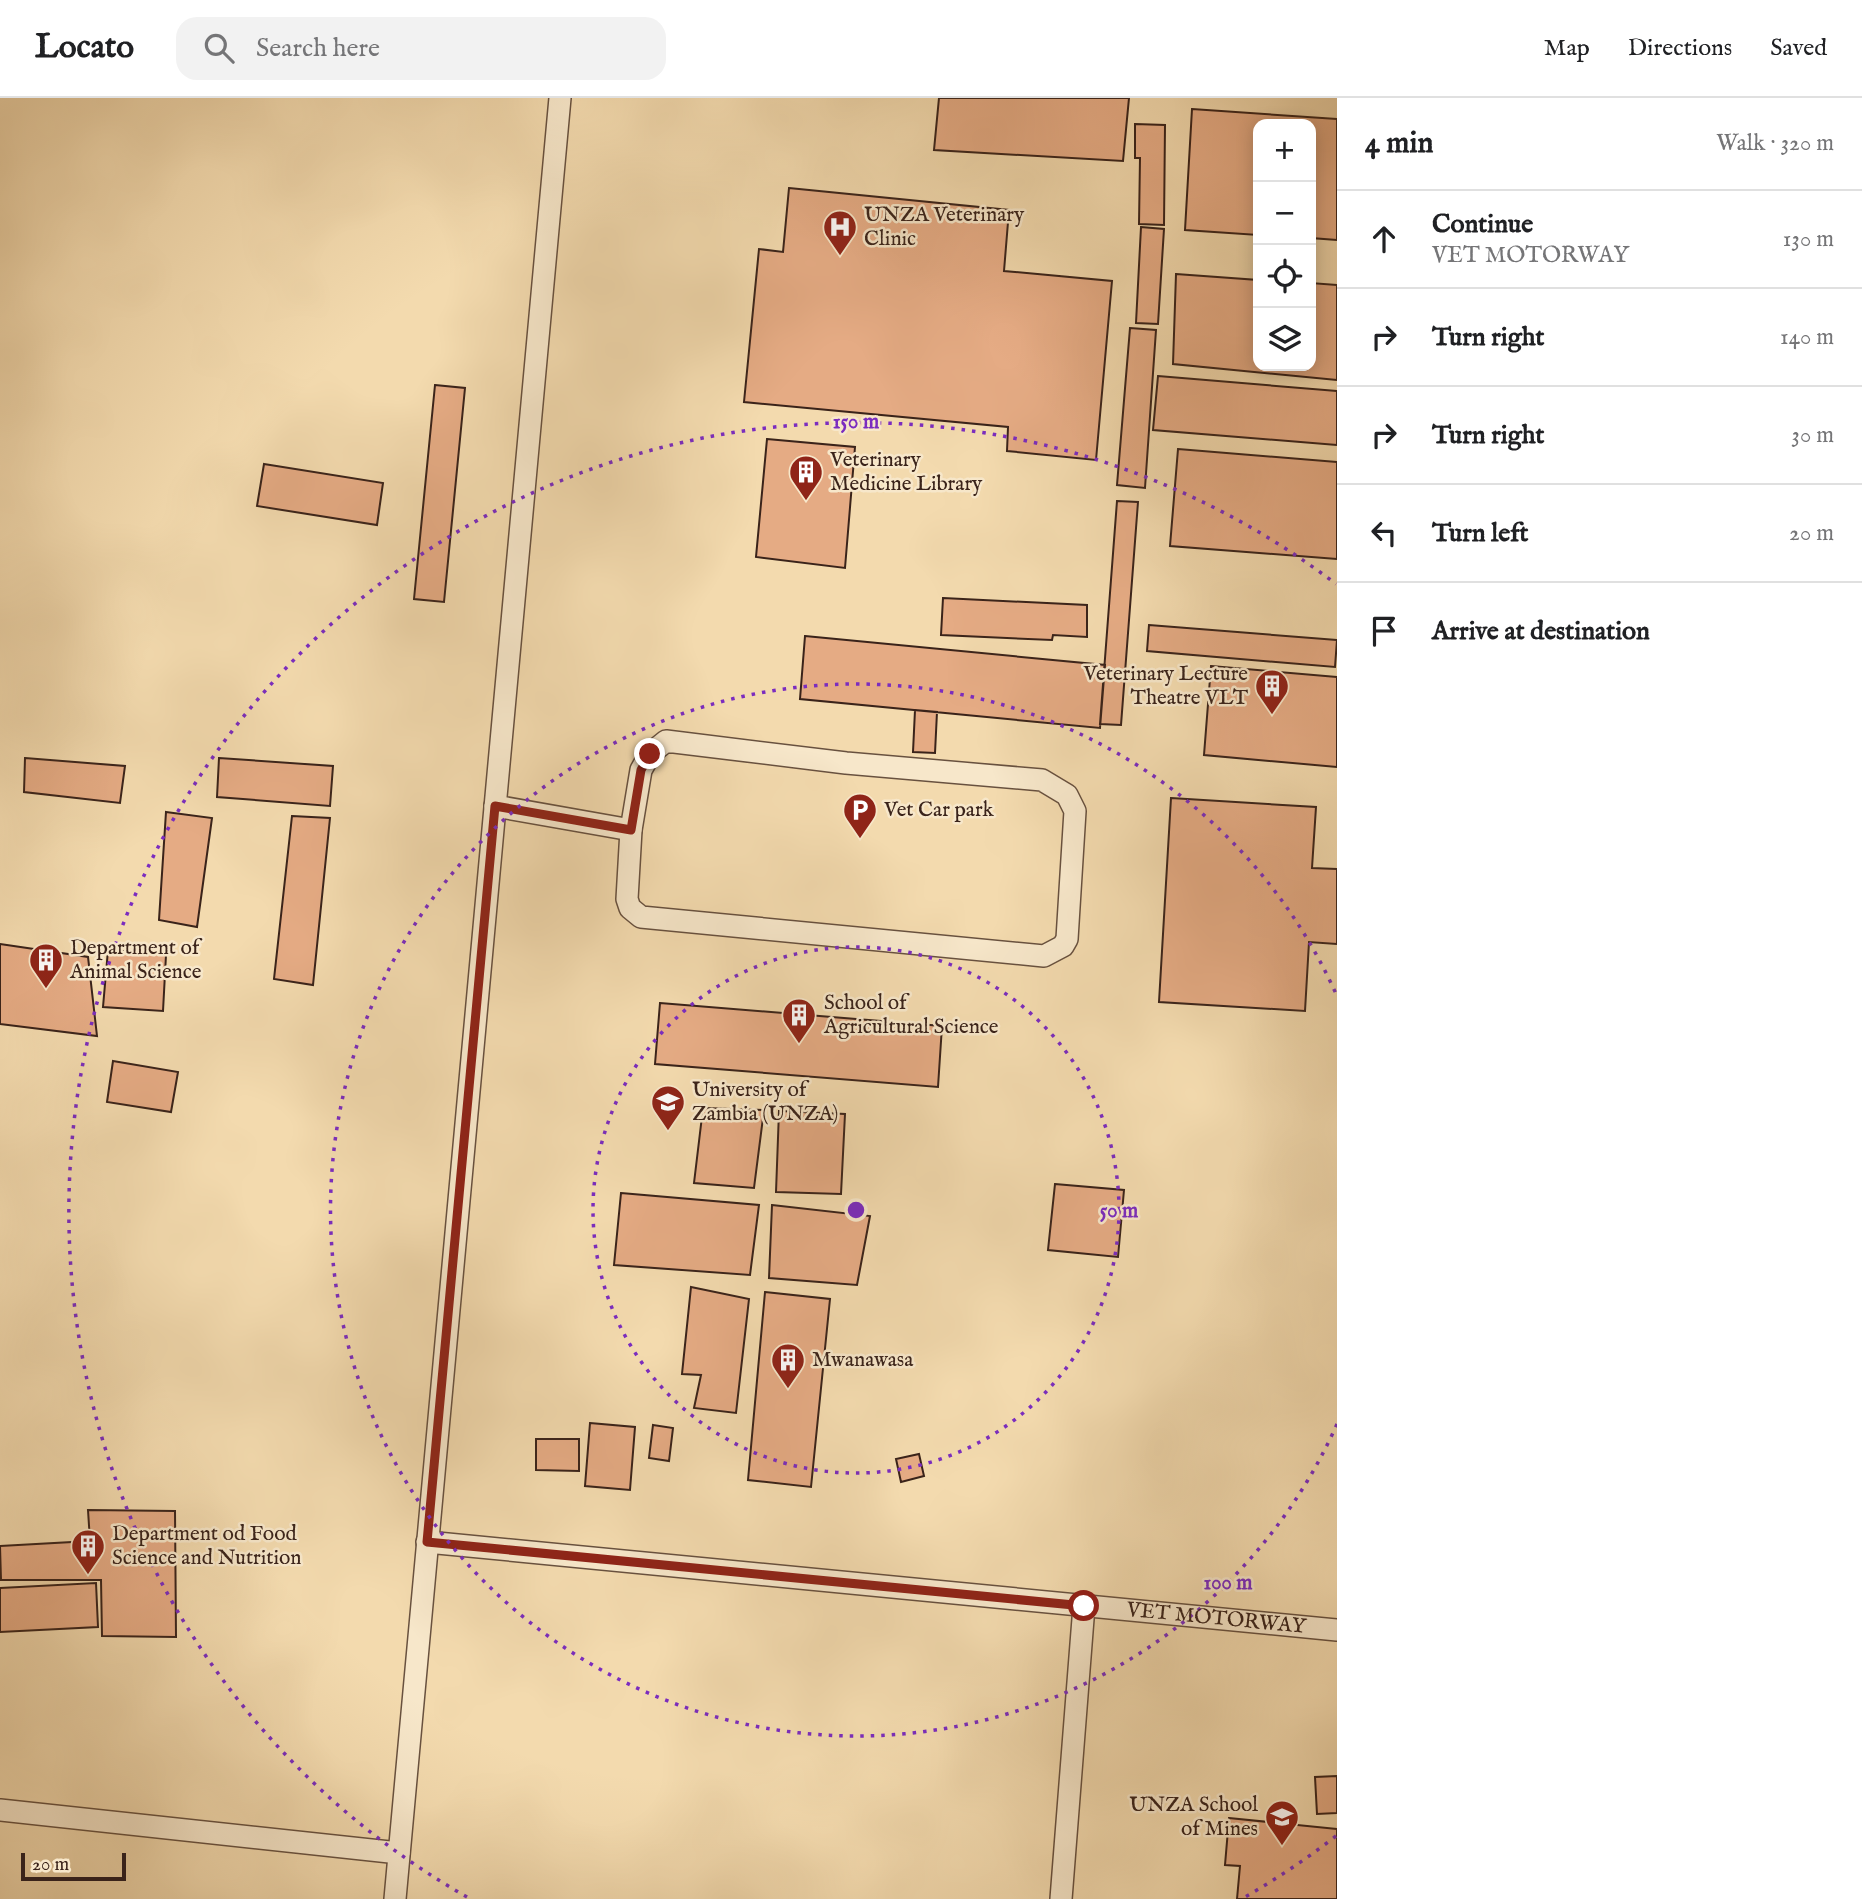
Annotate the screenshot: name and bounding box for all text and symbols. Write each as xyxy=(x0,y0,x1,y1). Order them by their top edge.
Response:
search box xyxy=(176,17,666,80)
text: Locato xyxy=(35,27,134,69)
icon: search xyxy=(200,29,238,67)
text: Search here xyxy=(256,32,380,65)
text: Map xyxy=(1544,33,1590,64)
text: Directions xyxy=(1628,33,1732,64)
text: Saved xyxy=(1770,33,1827,64)
map controls xyxy=(1253,119,1316,371)
button: + xyxy=(1253,119,1316,182)
text: 4 min xyxy=(1365,125,1433,163)
text: Walk · 320 m xyxy=(1716,129,1834,158)
button: − xyxy=(1253,182,1316,245)
place label: UNZA Veterinary Clinic xyxy=(864,202,1025,253)
hospital icon: UNZA Veterinary Clinic xyxy=(821,208,859,257)
text: Continue xyxy=(1432,208,1533,241)
icon: ahead xyxy=(1365,220,1403,258)
text: 130 m xyxy=(1783,225,1834,254)
text: VET MOTORWAY xyxy=(1432,241,1629,270)
button: locate xyxy=(1253,245,1316,308)
button: layers xyxy=(1253,308,1316,371)
icon: right xyxy=(1365,318,1403,356)
text: Turn right xyxy=(1432,321,1545,354)
text: 140 m xyxy=(1780,323,1834,352)
text: 150 m xyxy=(833,409,880,436)
icon: right xyxy=(1365,416,1403,454)
text: Turn right xyxy=(1432,419,1545,452)
text: 30 m xyxy=(1791,421,1834,450)
place label: Veterinary Medicine Library xyxy=(829,447,983,498)
building icon: Veterinary Medicine Library xyxy=(787,453,825,502)
icon: left xyxy=(1365,514,1403,552)
text: Turn left xyxy=(1432,517,1529,550)
text: 20 m xyxy=(1789,519,1834,548)
icon: arrive xyxy=(1365,612,1403,650)
text: Arrive at destination xyxy=(1432,615,1650,648)
place label: Veterinary Lecture Theatre VLT xyxy=(1082,661,1249,712)
building icon: Veterinary Lecture Theatre VLT xyxy=(1253,667,1291,716)
route end xyxy=(634,738,665,769)
parking icon: Vet Car park xyxy=(841,791,879,840)
place label: Vet Car park xyxy=(883,797,995,824)
place label: Department of Animal Science xyxy=(69,935,203,986)
building icon: Department of Animal Science xyxy=(27,941,65,990)
place label: School of Agricultural Science xyxy=(823,990,999,1041)
building icon: School of Agricultural Science xyxy=(780,996,818,1045)
place label: University of Zambia (UNZA) xyxy=(692,1077,838,1128)
school or university icon: University of Zambia (UNZA) xyxy=(649,1083,687,1132)
centre of rings xyxy=(844,1198,868,1222)
text: 50 m xyxy=(1100,1198,1139,1225)
building icon: Mwanawasa xyxy=(769,1341,807,1390)
place label: Mwanawasa xyxy=(812,1347,914,1374)
place label: Department od Food Science and Nutrition xyxy=(112,1521,302,1572)
building icon: Department od Food Science and Nutrition xyxy=(69,1527,107,1576)
text: 100 m xyxy=(1203,1570,1253,1597)
route start xyxy=(1068,1590,1099,1621)
street label: VET MOTORWAY xyxy=(1124,1596,1309,1641)
place label: UNZA School of Mines xyxy=(1129,1792,1258,1843)
school or university icon: UNZA School of Mines xyxy=(1263,1798,1301,1847)
scale bar xyxy=(21,1850,126,1882)
text: 20 m xyxy=(32,1853,69,1877)

